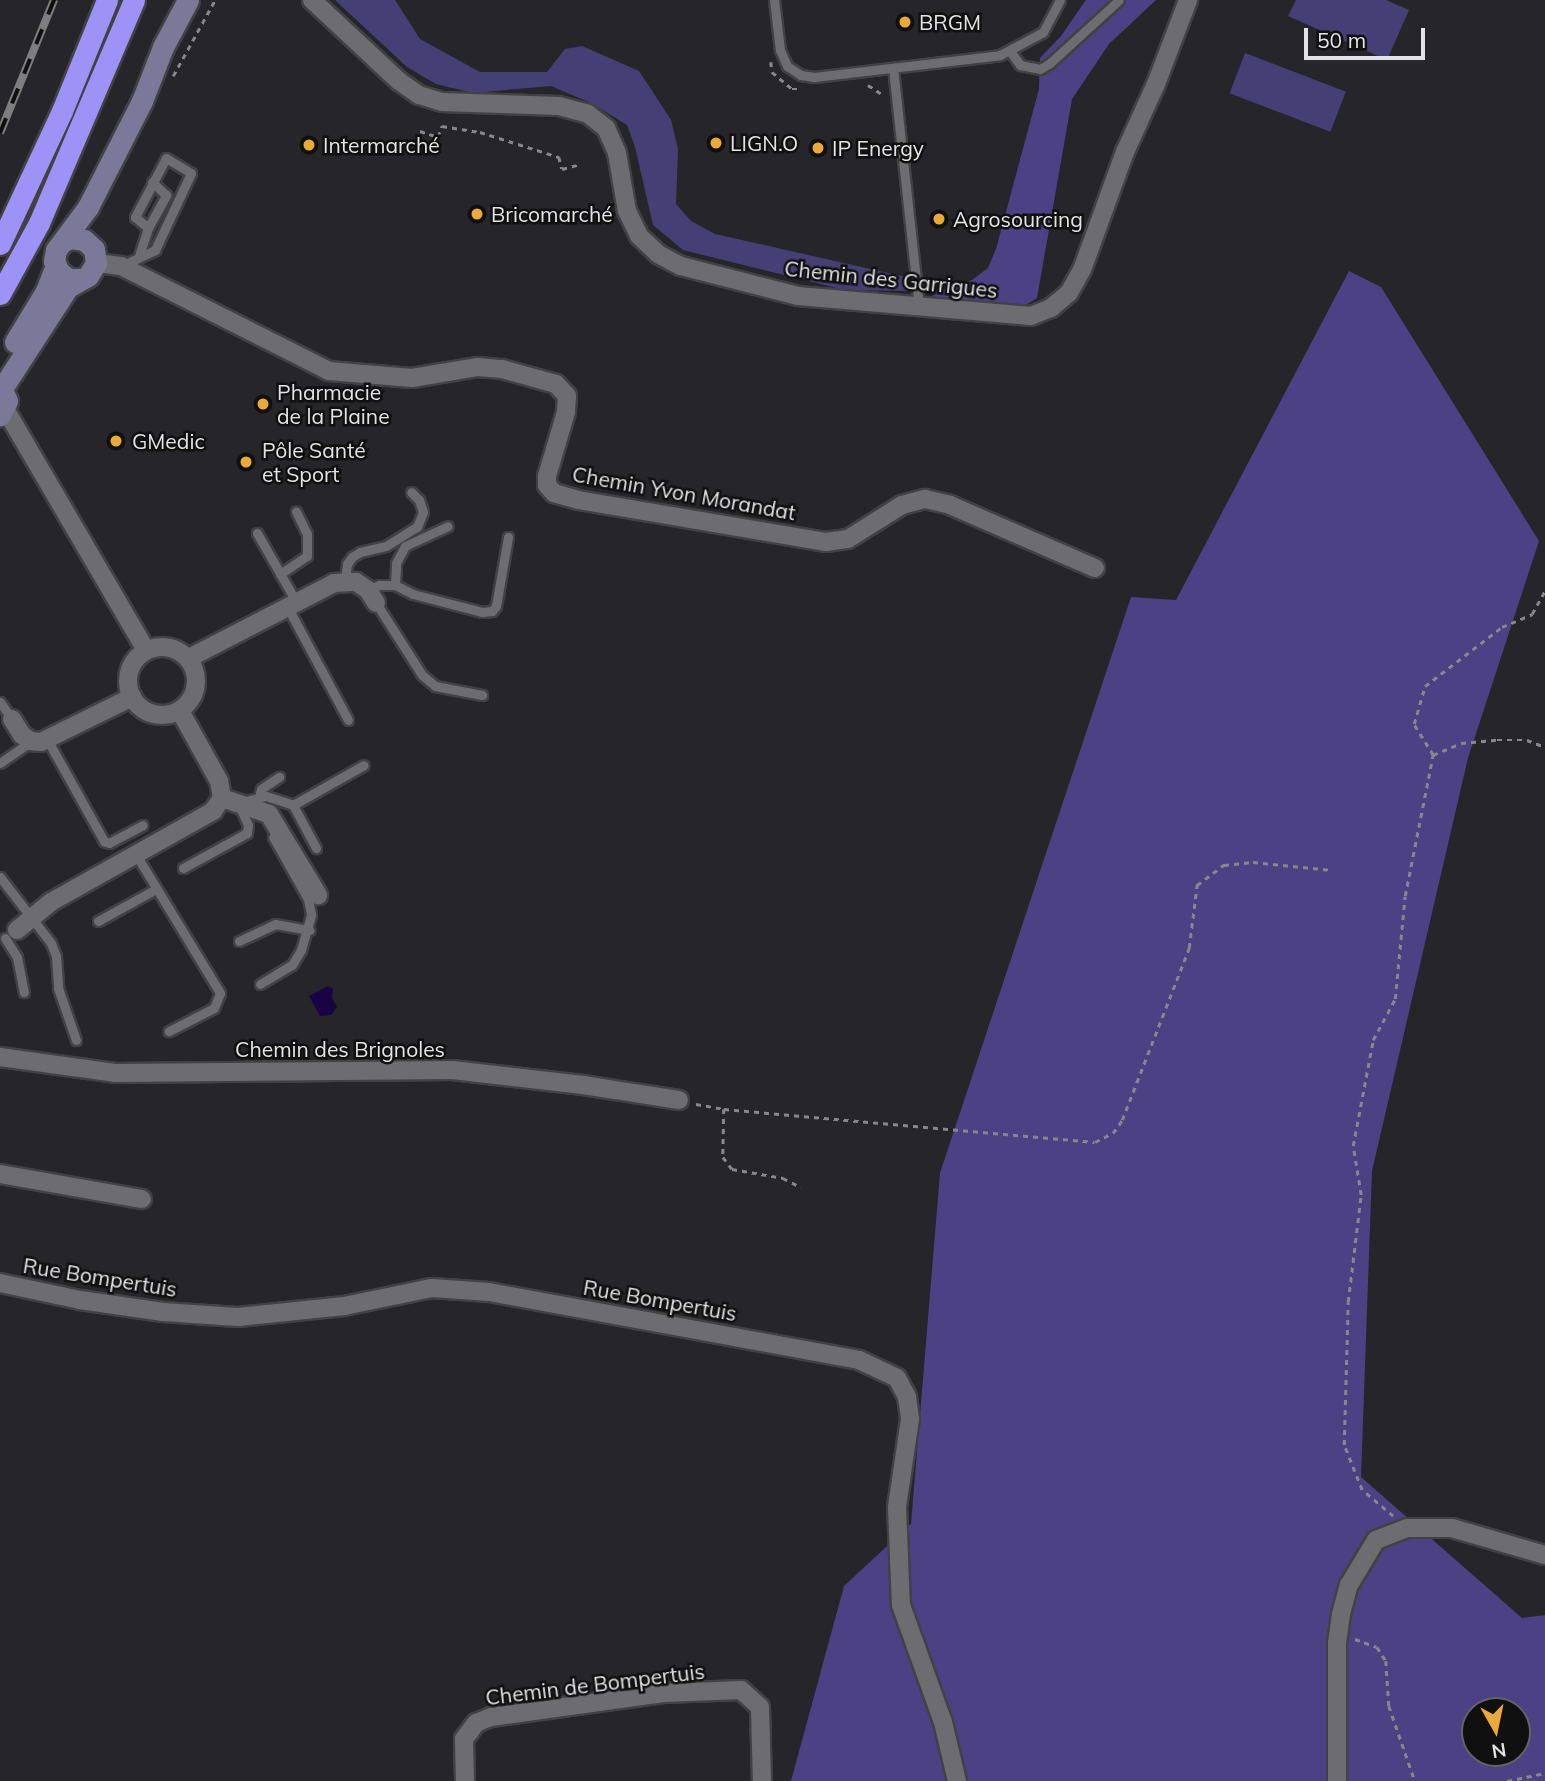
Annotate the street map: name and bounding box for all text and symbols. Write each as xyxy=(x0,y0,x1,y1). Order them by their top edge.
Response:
place label: BRGM xyxy=(919,9,981,35)
marker: BRGM xyxy=(897,14,913,30)
scale bar xyxy=(1307,14,1428,58)
text: 50 m xyxy=(1317,27,1366,53)
place label: LIGN.O xyxy=(730,130,798,156)
place label: Intermarché xyxy=(323,132,440,158)
marker: LIGN.O xyxy=(708,135,724,151)
place label: IP Energy xyxy=(832,135,924,161)
marker: Intermarché xyxy=(301,137,317,153)
marker: IP Energy xyxy=(810,140,826,156)
place label: Bricomarché xyxy=(491,201,613,227)
marker: Bricomarché xyxy=(469,206,485,222)
place label: Agrosourcing xyxy=(953,206,1083,232)
marker: Agrosourcing xyxy=(931,211,947,227)
street label: Chemin des Garrigues xyxy=(783,255,999,303)
place label: Pharmacie de la Plaine xyxy=(277,379,390,429)
marker: Pharmacie de la Plaine xyxy=(255,396,271,412)
place label: GMedic xyxy=(132,428,205,454)
marker: GMedic xyxy=(106,431,126,451)
place label: Pôle Santé et Sport xyxy=(262,437,366,487)
marker: Pôle Santé et Sport xyxy=(236,452,256,472)
street label: Chemin Yvon Morandat xyxy=(570,461,798,525)
street label: Chemin des Brignoles xyxy=(235,1036,445,1062)
street label: Rue Bompertuis xyxy=(21,1252,179,1302)
street label: Rue Bompertuis xyxy=(581,1274,739,1326)
street label: Chemin de Bompertuis xyxy=(484,1658,706,1710)
north arrow xyxy=(1461,1697,1531,1767)
text: N xyxy=(1490,1738,1508,1764)

